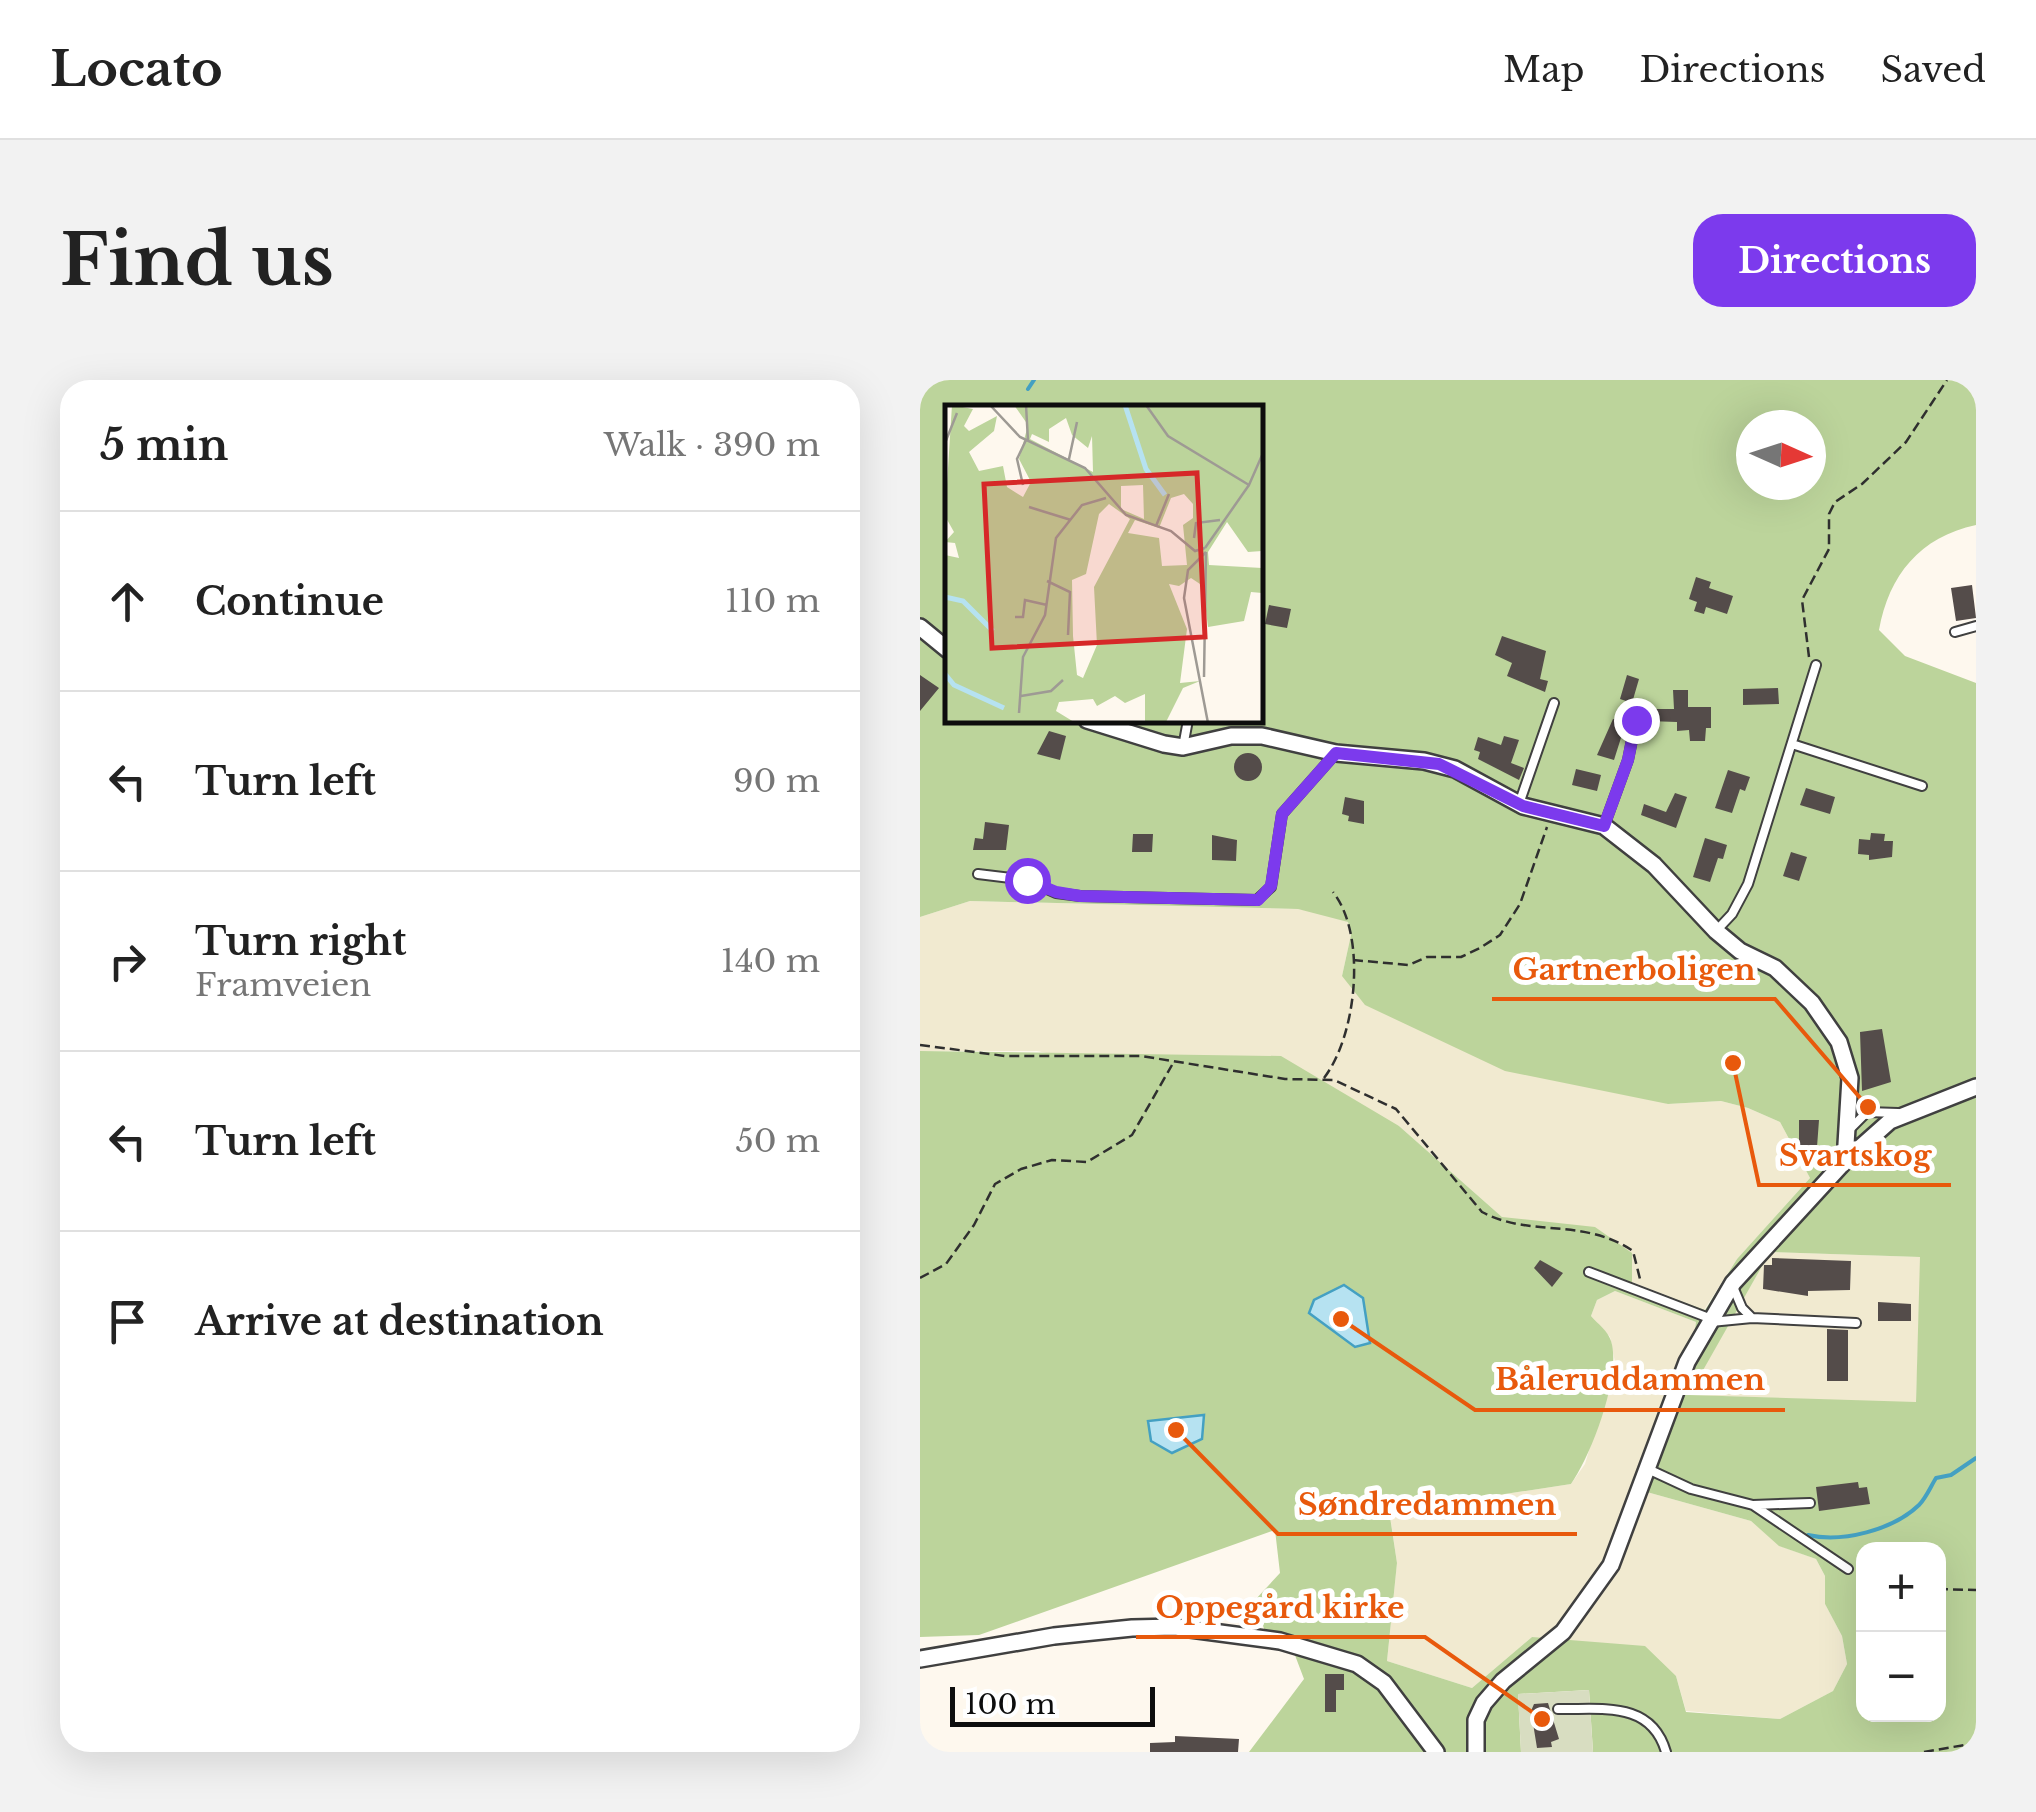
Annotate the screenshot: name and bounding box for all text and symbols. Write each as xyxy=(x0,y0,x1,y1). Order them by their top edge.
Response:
text: Locato xyxy=(50,39,223,99)
text: Map xyxy=(1503,48,1584,91)
text: Directions xyxy=(1639,48,1825,91)
text: Saved xyxy=(1880,48,1986,91)
button: Directions xyxy=(1693,214,1976,307)
text: Find us xyxy=(60,217,334,304)
inset map xyxy=(945,405,1262,722)
north arrow xyxy=(1736,410,1826,500)
text: 5 min xyxy=(100,419,228,471)
text: Walk · 390 m xyxy=(604,425,820,465)
icon: ahead xyxy=(100,574,155,629)
text: Continue xyxy=(195,578,384,625)
text: 110 m xyxy=(725,581,820,621)
route end xyxy=(1614,698,1660,744)
icon: left xyxy=(100,754,155,809)
text: Turn left xyxy=(195,758,376,805)
text: 90 m xyxy=(733,761,820,801)
route start xyxy=(1005,858,1051,904)
text: Turn right xyxy=(195,918,406,965)
icon: right xyxy=(100,934,155,989)
callout: Gartnerboligen xyxy=(1492,939,1775,999)
text: 140 m xyxy=(721,941,820,981)
text: Gartnerboligen xyxy=(1512,951,1756,988)
text: Framveien xyxy=(195,965,371,1005)
icon: left xyxy=(100,1114,155,1169)
text: Turn left xyxy=(195,1118,376,1165)
text: 50 m xyxy=(735,1121,820,1161)
callout: Svartskog xyxy=(1759,1125,1951,1185)
text: Svartskog xyxy=(1779,1137,1932,1174)
icon: arrive xyxy=(100,1294,155,1349)
text: Arrive at destination xyxy=(195,1298,604,1345)
callout: Båleruddammen xyxy=(1475,1350,1785,1410)
text: Båleruddammen xyxy=(1495,1361,1765,1398)
callout: Søndredammen xyxy=(1278,1474,1577,1534)
text: Søndredammen xyxy=(1298,1486,1556,1523)
map controls xyxy=(1856,1542,1946,1722)
button: + xyxy=(1856,1542,1946,1632)
callout: Oppegård kirke xyxy=(1136,1577,1425,1637)
text: Oppegård kirke xyxy=(1155,1589,1405,1626)
button: − xyxy=(1856,1632,1946,1722)
scale bar xyxy=(950,1682,1155,1726)
text: 100 m xyxy=(965,1687,1056,1722)

